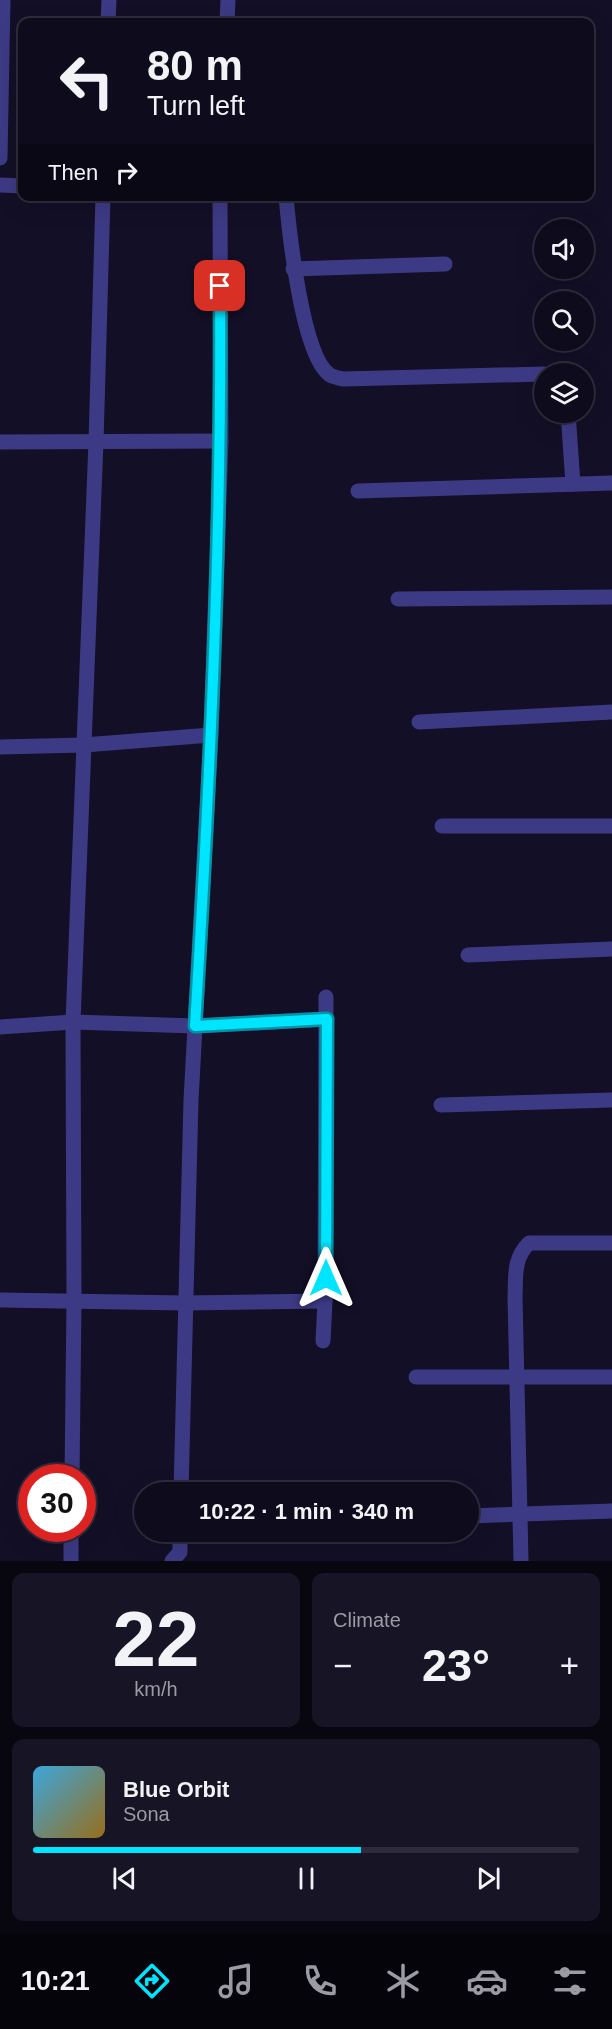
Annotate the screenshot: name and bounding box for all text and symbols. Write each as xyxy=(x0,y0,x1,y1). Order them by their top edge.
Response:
icon: left xyxy=(48,42,126,120)
text: 80 m xyxy=(147,42,243,89)
text: Turn left xyxy=(147,91,245,121)
icon: right xyxy=(110,156,143,189)
text: Then xyxy=(48,160,98,185)
map controls xyxy=(534,219,594,423)
button: sound xyxy=(534,219,594,279)
pin xyxy=(194,260,245,311)
icon: arrive xyxy=(203,269,236,302)
button: search xyxy=(534,291,594,351)
button: layers xyxy=(534,363,594,423)
position arrow xyxy=(294,1246,358,1310)
speed limit sign: 30 xyxy=(18,1464,96,1542)
text: 10:22 · 1 min · 340 m xyxy=(199,1499,414,1524)
text: 22 xyxy=(113,1595,199,1683)
text: Climate xyxy=(333,1609,401,1631)
text: 23° xyxy=(422,1640,490,1691)
text: − xyxy=(333,1647,352,1684)
text: + xyxy=(560,1647,579,1684)
text: km/h xyxy=(134,1678,178,1700)
text: Blue Orbit xyxy=(123,1777,229,1802)
text: Sona xyxy=(123,1803,170,1825)
icon: previous xyxy=(108,1862,141,1895)
icon: pause xyxy=(290,1862,323,1895)
icon: next xyxy=(472,1862,505,1895)
icon: directions xyxy=(131,1960,173,2002)
icon: music xyxy=(215,1960,257,2002)
icon: phone xyxy=(299,1960,341,2002)
icon: climate xyxy=(382,1960,424,2002)
icon: car xyxy=(466,1960,508,2002)
icon: filters xyxy=(549,1960,591,2002)
text: 10:21 xyxy=(21,1966,90,1996)

